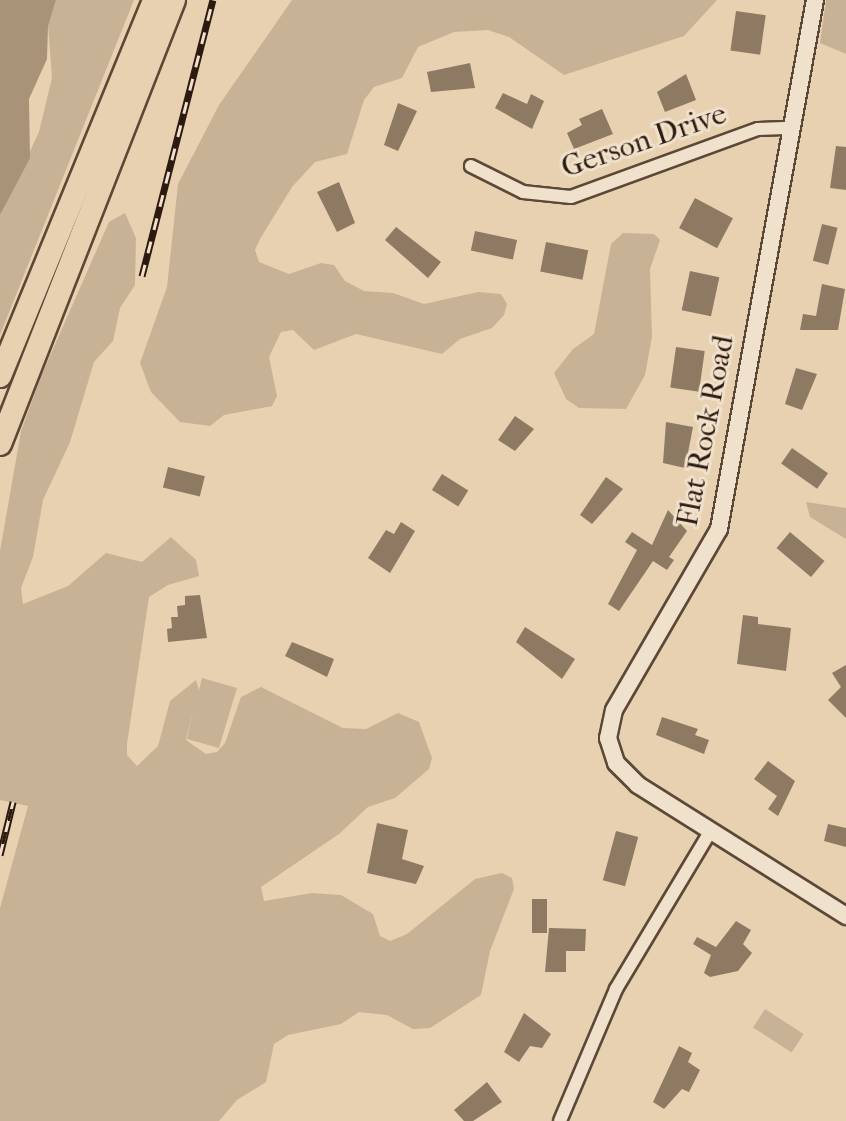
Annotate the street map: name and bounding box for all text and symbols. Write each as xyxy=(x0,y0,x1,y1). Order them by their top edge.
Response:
street label: Gerson Drive xyxy=(557,96,731,186)
street label: Flat Rock Road xyxy=(670,332,742,530)

